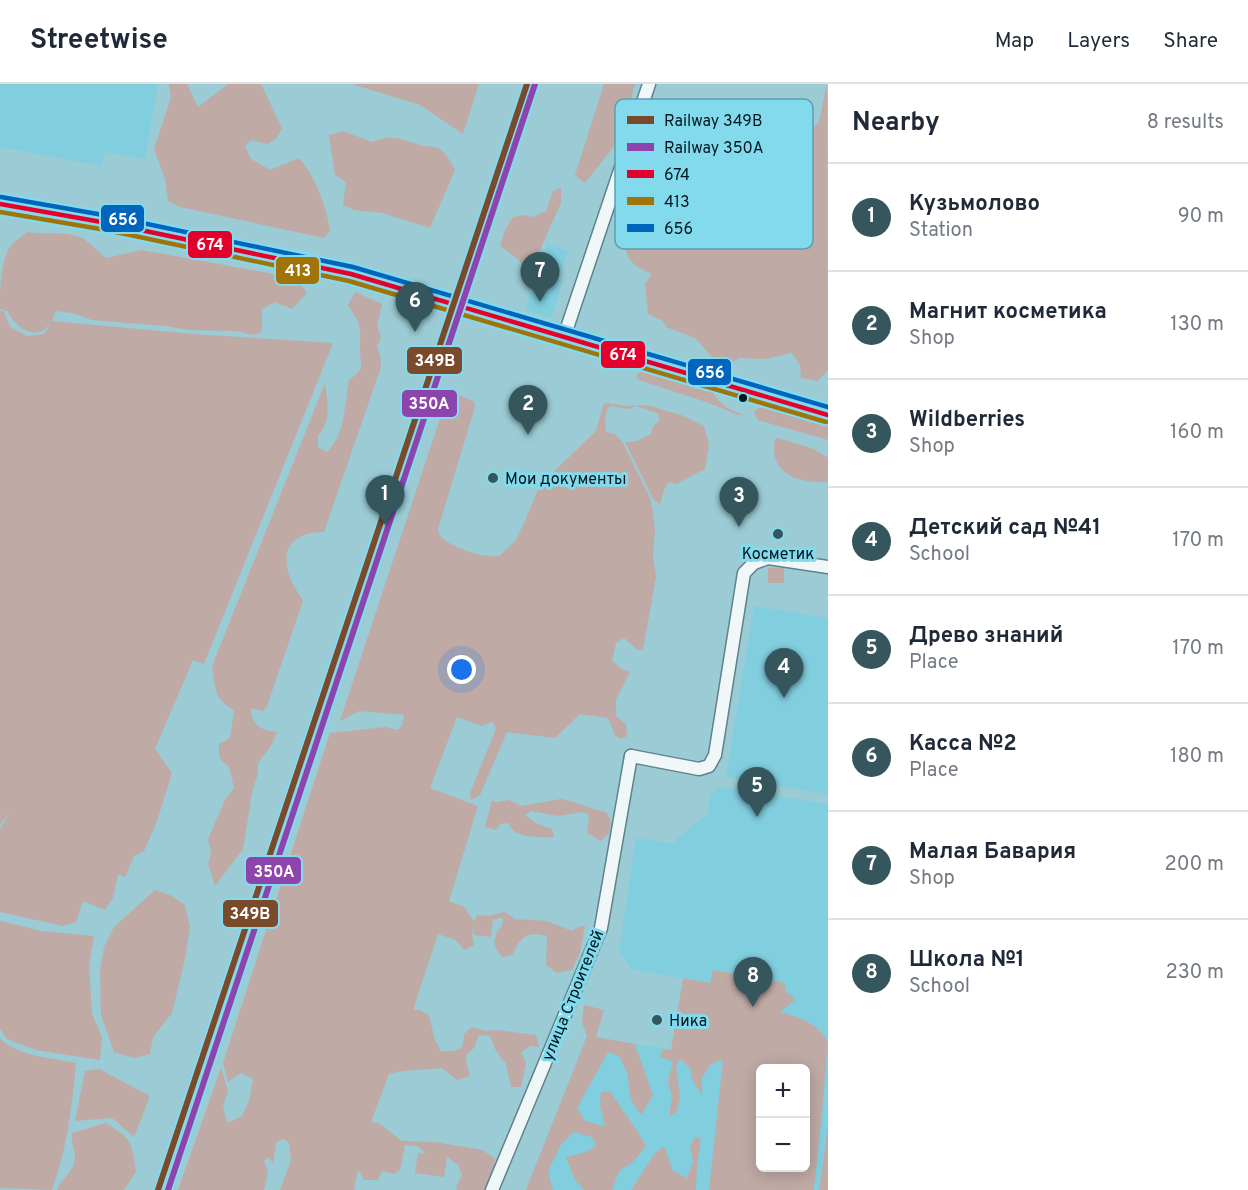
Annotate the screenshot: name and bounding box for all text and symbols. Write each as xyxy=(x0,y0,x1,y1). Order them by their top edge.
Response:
text: Streetwise xyxy=(30,23,168,59)
text: Map xyxy=(995,28,1034,55)
text: Layers xyxy=(1067,28,1130,55)
text: Share xyxy=(1163,28,1218,55)
legend xyxy=(615,99,813,249)
text: Nearby xyxy=(852,107,940,140)
text: 8 results xyxy=(1147,110,1224,136)
text: Railway 349В xyxy=(664,112,762,132)
text: Railway 350А xyxy=(664,139,764,159)
text: 674 xyxy=(664,166,690,186)
text: Кузьмолово xyxy=(909,191,1040,218)
text: 413 xyxy=(664,193,690,213)
line badge: 656 xyxy=(100,204,145,233)
text: 1 xyxy=(868,204,876,230)
text: 90 m xyxy=(1178,204,1224,230)
text: 656 xyxy=(108,211,138,231)
text: Station xyxy=(909,218,973,244)
text: 656 xyxy=(664,220,693,240)
line badge: 674 xyxy=(187,230,233,259)
text: 674 xyxy=(196,236,224,256)
pin: 7 xyxy=(520,252,560,302)
line badge: 413 xyxy=(275,256,320,285)
text: 413 xyxy=(285,262,311,282)
pin: 6 xyxy=(396,282,434,332)
text: Магнит косметика xyxy=(909,299,1107,326)
text: 2 xyxy=(865,312,878,338)
text: 130 m xyxy=(1170,312,1224,338)
text: Shop xyxy=(909,326,955,352)
line badge: 674 xyxy=(600,340,646,369)
line badge: 349В xyxy=(406,346,463,375)
text: 674 xyxy=(609,346,637,366)
text: 349В xyxy=(415,352,455,372)
line badge: 656 xyxy=(687,358,732,386)
text: 656 xyxy=(695,364,725,384)
pin: 2 xyxy=(508,386,548,435)
line badge: 350А xyxy=(401,389,458,418)
unlabelled marker xyxy=(737,392,749,404)
text: 350А xyxy=(409,395,449,415)
text: Wildberries xyxy=(909,407,1025,434)
text: 3 xyxy=(866,420,878,446)
text: 160 m xyxy=(1170,420,1224,446)
text: Shop xyxy=(909,434,955,460)
place label: Мои документы xyxy=(505,470,626,490)
marker: Мои документы xyxy=(486,471,500,485)
pin: 1 xyxy=(366,476,404,525)
pin: 3 xyxy=(720,478,758,527)
text: Детский сад №41 xyxy=(909,515,1101,542)
marker: Косметик xyxy=(771,527,785,541)
text: 4 xyxy=(865,528,878,554)
text: 170 m xyxy=(1172,528,1224,554)
text: School xyxy=(909,542,970,568)
place label: Косметик xyxy=(742,545,814,565)
text: Древо знаний xyxy=(909,623,1063,650)
text: 5 xyxy=(865,636,878,662)
text: 170 m xyxy=(1172,636,1224,662)
pin: 4 xyxy=(764,648,804,698)
text: Place xyxy=(909,650,959,676)
your location xyxy=(447,655,476,684)
text: Касса №2 xyxy=(909,731,1017,758)
text: 6 xyxy=(865,744,878,770)
text: 180 m xyxy=(1170,744,1224,770)
text: Place xyxy=(909,758,959,784)
pin: 5 xyxy=(738,768,777,817)
text: Малая Бавария xyxy=(909,839,1076,866)
text: 7 xyxy=(866,852,877,878)
text: 200 m xyxy=(1165,852,1224,878)
line badge: 350А xyxy=(245,856,302,885)
text: 350А xyxy=(254,863,294,883)
text: Shop xyxy=(909,866,955,892)
line badge: 349В xyxy=(222,899,279,928)
text: 349В xyxy=(230,905,270,925)
street label: улица Строителей xyxy=(539,928,609,1064)
text: Школа №1 xyxy=(909,947,1024,974)
pin: 8 xyxy=(734,958,772,1007)
text: 8 xyxy=(865,960,878,986)
text: 230 m xyxy=(1165,960,1224,986)
text: School xyxy=(909,974,970,1000)
place label: Ника xyxy=(669,1012,707,1032)
marker: Ника xyxy=(650,1013,664,1027)
map controls xyxy=(756,1064,810,1172)
button: + xyxy=(756,1064,810,1118)
button: − xyxy=(756,1118,810,1172)

